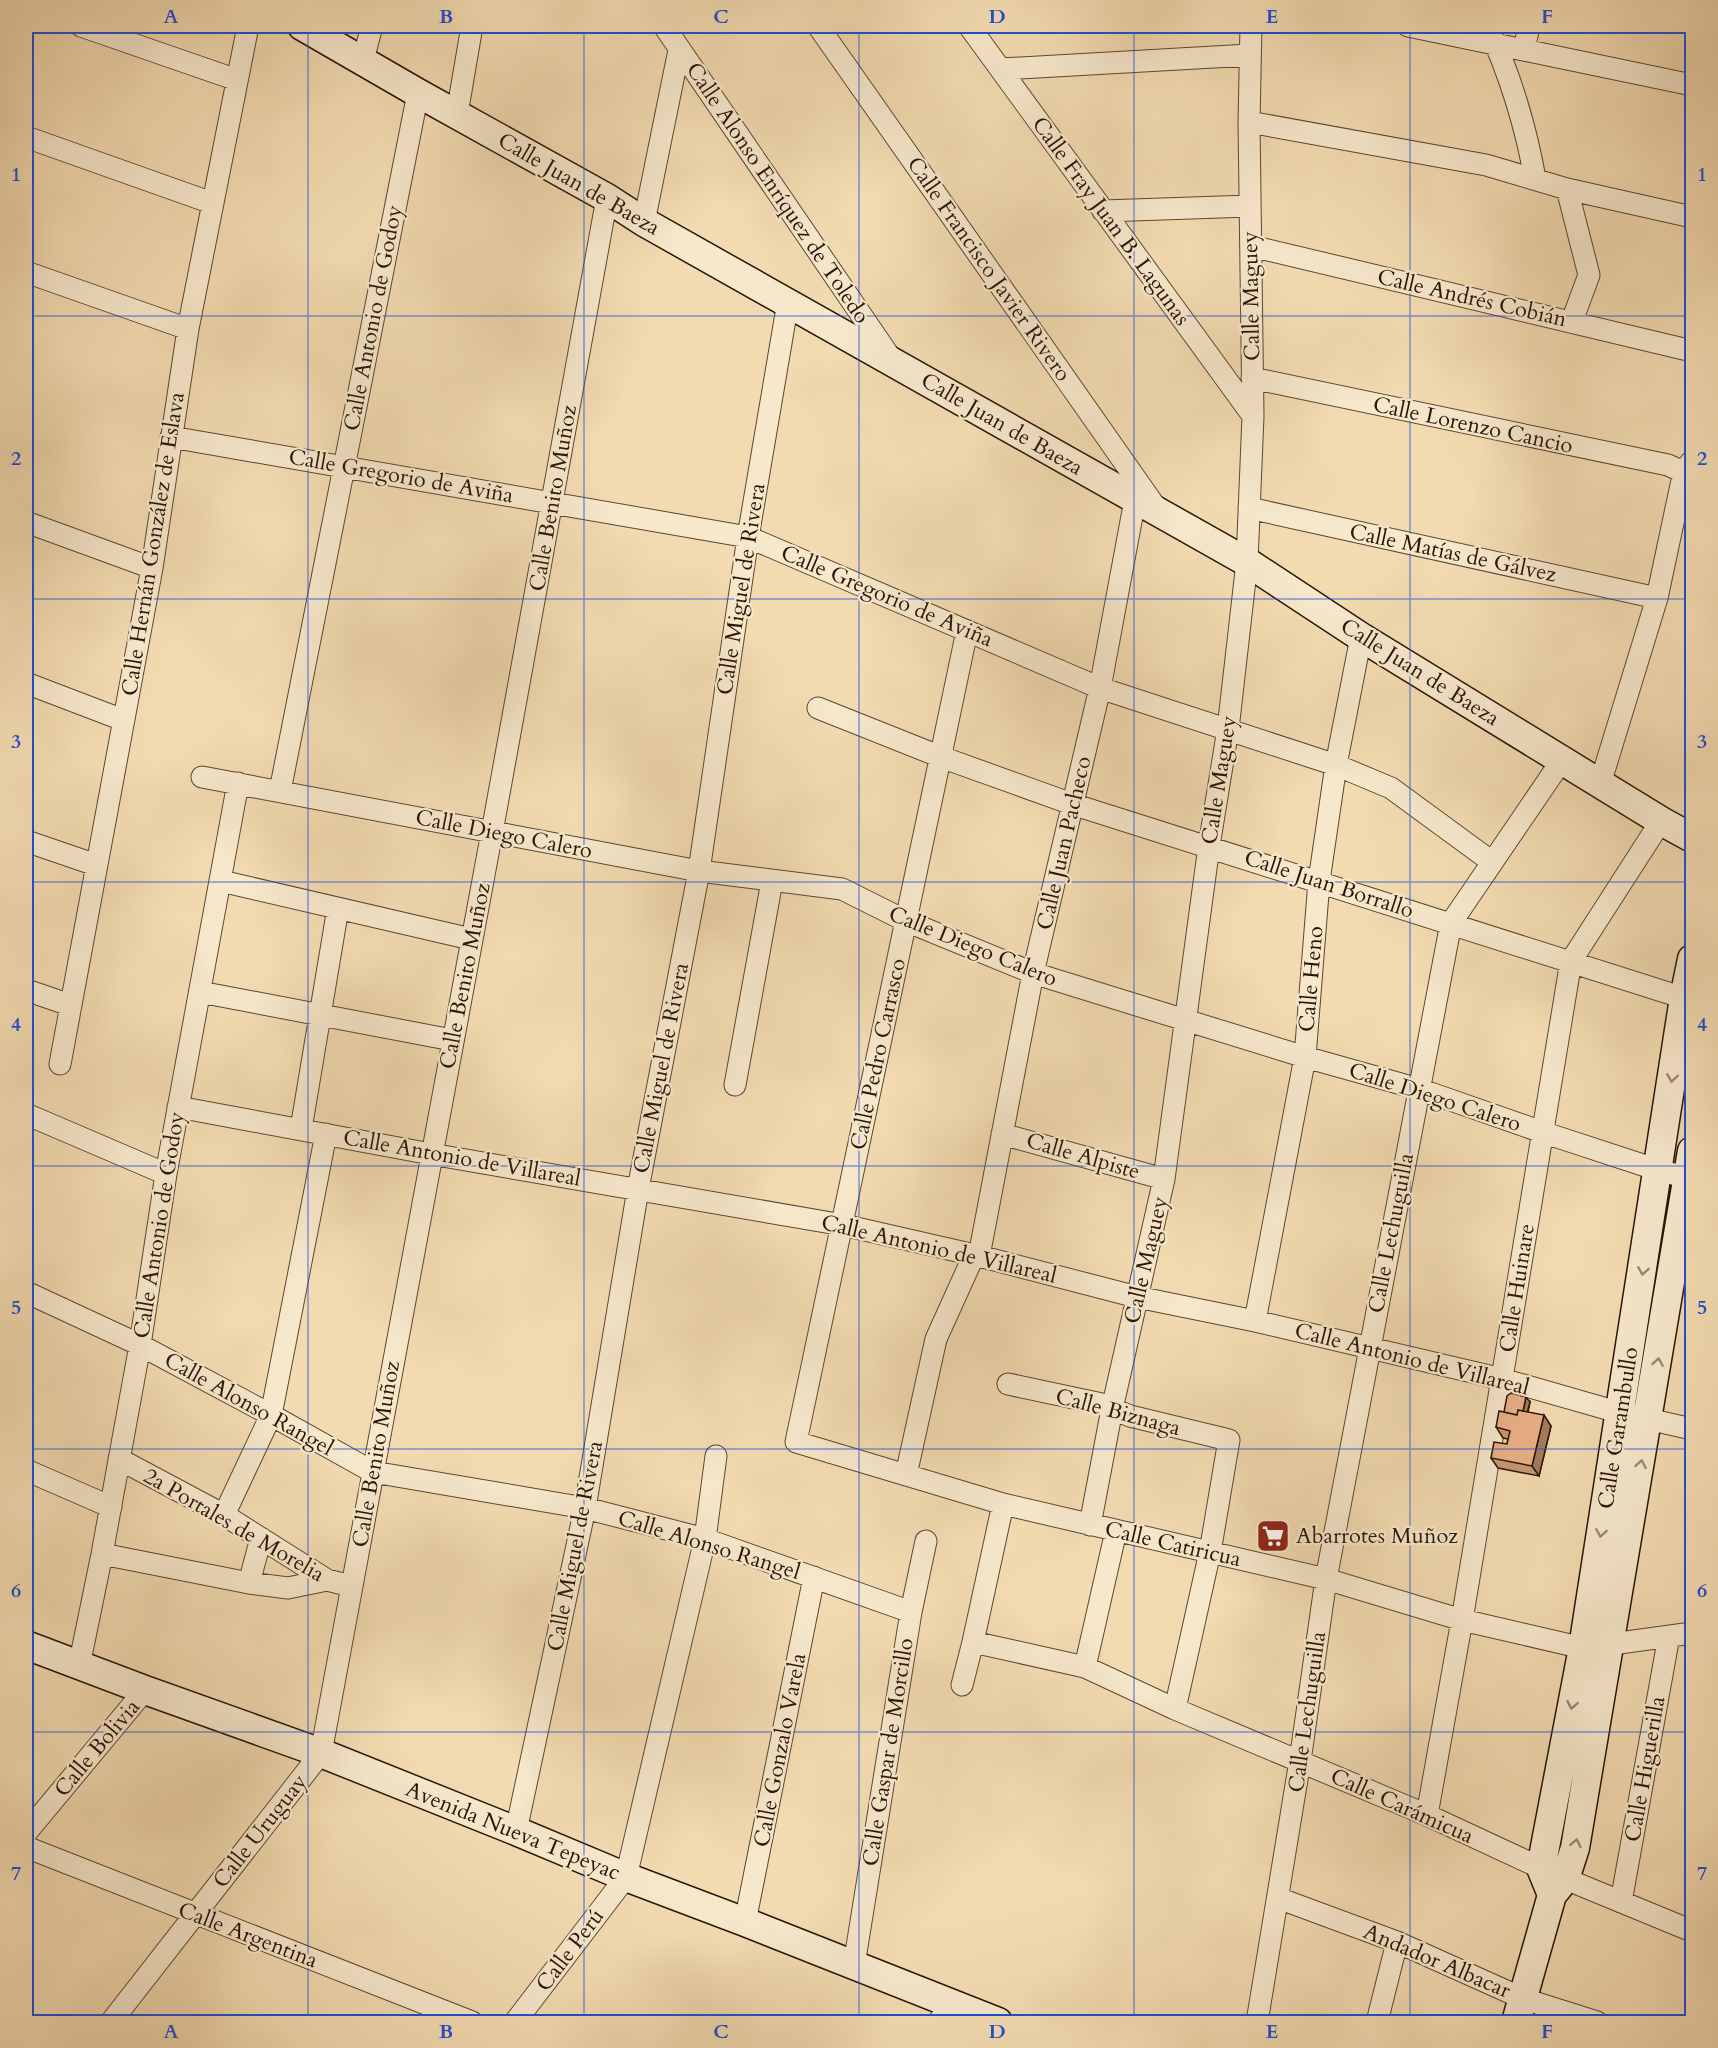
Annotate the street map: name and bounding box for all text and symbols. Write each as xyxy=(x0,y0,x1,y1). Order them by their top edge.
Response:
text: A xyxy=(163,3,179,30)
text: B xyxy=(439,3,453,30)
text: C xyxy=(713,3,729,30)
text: D xyxy=(988,3,1006,30)
text: E xyxy=(1266,3,1278,30)
text: F xyxy=(1541,3,1553,30)
street label: Calle Alonso Enríquez de Toledo xyxy=(679,57,877,330)
street label: Calle Fray Juan B. Lagunas xyxy=(1025,110,1197,332)
street label: Calle Juan de Baeza xyxy=(493,125,666,243)
street label: Calle Francisco Javier Rivero xyxy=(900,151,1078,387)
text: 1 xyxy=(11,161,21,188)
text: 1 xyxy=(1697,161,1707,188)
street label: Calle Antonio de Godoy xyxy=(336,202,410,433)
street label: Calle Maguey xyxy=(1235,231,1267,361)
street label: Calle Andrés Cobián xyxy=(1374,262,1570,334)
street label: Calle Juan de Baeza xyxy=(916,365,1089,483)
street label: Calle Lorenzo Cancio xyxy=(1370,389,1576,461)
street label: Calle Hernán González de Eslava xyxy=(114,390,192,698)
street label: Calle Benito Muñoz xyxy=(522,402,584,594)
street label: Calle Gregorio de Aviña xyxy=(286,441,516,511)
text: 2 xyxy=(11,445,21,472)
text: 2 xyxy=(1697,445,1707,472)
street label: Calle Miguel de Rivera xyxy=(709,481,773,697)
street label: Calle Matías de Gálvez xyxy=(1347,516,1559,590)
street label: Calle Gregorio de Aviña xyxy=(776,538,998,654)
street label: Calle Juan de Baeza xyxy=(1335,611,1506,733)
street label: Calle Maguey xyxy=(1194,713,1244,846)
text: 3 xyxy=(11,728,21,755)
text: 3 xyxy=(1697,728,1707,755)
street label: Calle Juan Pacheco xyxy=(1029,753,1099,933)
street label: Calle Diego Calero xyxy=(413,802,595,866)
street label: Calle Juan Borrallo xyxy=(1241,842,1418,926)
street label: Calle Benito Muñoz xyxy=(432,880,498,1072)
street label: Calle Diego Calero xyxy=(884,898,1062,994)
street label: Calle Heno xyxy=(1291,925,1331,1033)
street label: Calle Pedro Carrasco xyxy=(843,955,913,1153)
street label: Calle Miguel de Rivera xyxy=(626,960,696,1176)
text: 4 xyxy=(11,1011,21,1038)
text: 4 xyxy=(1697,1011,1707,1038)
street label: Calle Diego Calero xyxy=(1345,1055,1525,1139)
one-way arrow xyxy=(1666,1073,1679,1083)
street label: Calle Antonio de Godoy xyxy=(126,1109,192,1340)
street label: Calle Antonio de Villareal xyxy=(341,1122,584,1194)
street label: Calle Alpiste xyxy=(1023,1125,1143,1187)
street label: Calle Lechuguilla xyxy=(1361,1150,1421,1315)
street label: Calle Maguey xyxy=(1117,1193,1175,1327)
street label: Calle Antonio de Villareal xyxy=(818,1207,1060,1291)
street label: Calle Huinare xyxy=(1492,1221,1542,1355)
one-way arrow xyxy=(1637,1266,1649,1276)
text: 5 xyxy=(11,1294,21,1321)
text: 5 xyxy=(1697,1294,1707,1321)
street label: Calle Antonio de Villareal xyxy=(1292,1315,1533,1403)
street label: Calle Alonso Rangel xyxy=(159,1345,339,1463)
street label: Calle Garambullo xyxy=(1590,1345,1646,1511)
one-way arrow xyxy=(1651,1357,1664,1367)
street label: Calle Benito Muñoz xyxy=(345,1358,407,1550)
street label: Calle Biznaga xyxy=(1052,1381,1184,1443)
street label: Calle Miguel de Rivera xyxy=(540,1438,610,1654)
one-way arrow xyxy=(1634,1459,1647,1469)
street label: 2a Portales de Morelia xyxy=(138,1461,330,1589)
street label: Calle Alonso Rangel xyxy=(614,1503,804,1587)
street label: Calle Catiricua xyxy=(1102,1514,1244,1574)
supermarket icon: Abarrotes Muñoz xyxy=(1255,1518,1291,1554)
place label: Abarrotes Muñoz xyxy=(1296,1521,1458,1551)
one-way arrow xyxy=(1596,1528,1608,1537)
text: 6 xyxy=(11,1577,21,1604)
text: 6 xyxy=(1697,1577,1707,1604)
street label: Calle Lechuguilla xyxy=(1281,1629,1333,1794)
street label: Calle Gaspar de Morcillo xyxy=(855,1636,921,1868)
street label: Calle Gonzalo Varela xyxy=(747,1650,814,1849)
street label: Calle Bolivia xyxy=(47,1692,147,1803)
street label: Calle Higuerilla xyxy=(1617,1693,1673,1844)
one-way arrow xyxy=(1566,1700,1579,1710)
street label: Calle Carámicua xyxy=(1326,1761,1479,1851)
street label: Calle Uruguay xyxy=(206,1767,314,1894)
street label: Avenida Nueva Tepeyac xyxy=(401,1774,625,1888)
one-way arrow xyxy=(1568,1839,1581,1849)
text: 7 xyxy=(11,1860,21,1887)
text: 7 xyxy=(1697,1860,1707,1887)
street label: Calle Argentina xyxy=(174,1895,322,1976)
street label: Calle Perú xyxy=(529,1902,611,1998)
street label: Andador Albacar xyxy=(1359,1917,1516,2006)
text: A xyxy=(163,2018,179,2045)
text: B xyxy=(439,2018,453,2045)
text: C xyxy=(713,2018,729,2045)
text: D xyxy=(988,2018,1006,2045)
text: E xyxy=(1266,2018,1278,2045)
text: F xyxy=(1541,2018,1553,2045)

